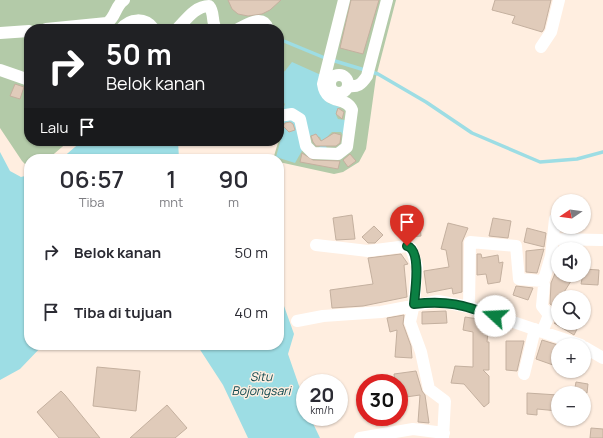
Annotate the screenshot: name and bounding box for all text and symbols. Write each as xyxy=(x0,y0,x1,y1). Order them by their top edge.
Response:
text: 50 m xyxy=(106,35,172,73)
icon: right xyxy=(40,40,92,92)
text: Belok kanan xyxy=(106,71,205,95)
icon: arrive xyxy=(76,116,98,138)
text: Lalu xyxy=(40,117,68,138)
text: 06:57 xyxy=(59,162,124,195)
text: 1 xyxy=(166,162,176,195)
text: 90 xyxy=(218,162,249,195)
text: Tiba xyxy=(79,193,104,211)
text: mnt xyxy=(159,193,183,211)
text: m xyxy=(228,193,239,211)
north arrow xyxy=(551,194,591,234)
map controls xyxy=(551,194,591,426)
pin xyxy=(390,205,424,246)
icon: arrive xyxy=(396,211,418,233)
icon: right xyxy=(40,241,62,263)
text: Belok kanan xyxy=(74,242,161,263)
text: 50 m xyxy=(234,242,268,263)
button: sound xyxy=(551,242,591,282)
button: search xyxy=(551,290,591,330)
position arrow xyxy=(474,295,516,337)
icon: arrive xyxy=(40,301,62,323)
text: Tiba di tujuan xyxy=(74,302,172,323)
text: 40 m xyxy=(234,302,268,323)
button: + xyxy=(551,338,591,378)
water label: Situ Bojongsari xyxy=(232,368,293,399)
speed limit sign: 30 xyxy=(356,374,408,426)
text: 20 xyxy=(309,381,335,408)
button: − xyxy=(551,386,591,426)
text: km/h xyxy=(310,403,334,417)

